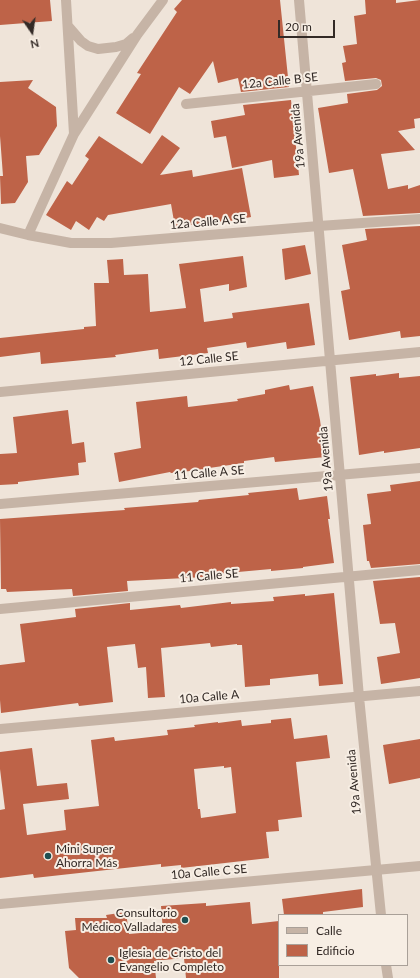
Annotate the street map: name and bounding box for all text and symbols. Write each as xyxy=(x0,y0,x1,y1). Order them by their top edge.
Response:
north arrow xyxy=(12,12,52,52)
scale bar xyxy=(280,12,337,38)
text: 20 m xyxy=(285,19,312,34)
text: N xyxy=(29,37,40,51)
street label: 12a Calle B SE xyxy=(241,70,319,92)
street label: 19a Avenida xyxy=(288,103,308,169)
street label: 12a Calle A SE xyxy=(169,211,247,233)
street label: 12 Calle SE xyxy=(179,349,239,369)
street label: 19a Avenida xyxy=(316,426,336,492)
street label: 11 Calle A SE xyxy=(173,463,245,483)
street label: 11 Calle SE xyxy=(179,566,239,586)
street label: 10a Calle A xyxy=(178,687,240,707)
street label: 19a Avenida xyxy=(344,749,364,815)
place label: Mini Super Ahorra Más xyxy=(56,842,117,870)
marker: Mini Super Ahorra Más xyxy=(43,851,53,861)
street label: 10a Calle C SE xyxy=(170,861,248,883)
place label: Consultorio Médico Valladares xyxy=(81,906,177,934)
legend xyxy=(278,914,408,966)
marker: Consultorio Médico Valladares xyxy=(180,915,190,925)
text: Calle xyxy=(316,923,342,938)
text: Edificio xyxy=(316,943,355,958)
place label: Iglesia de Cristo del Evangelio Completo xyxy=(119,946,224,974)
marker: Iglesia de Cristo del Evangelio Completo xyxy=(106,955,116,965)

